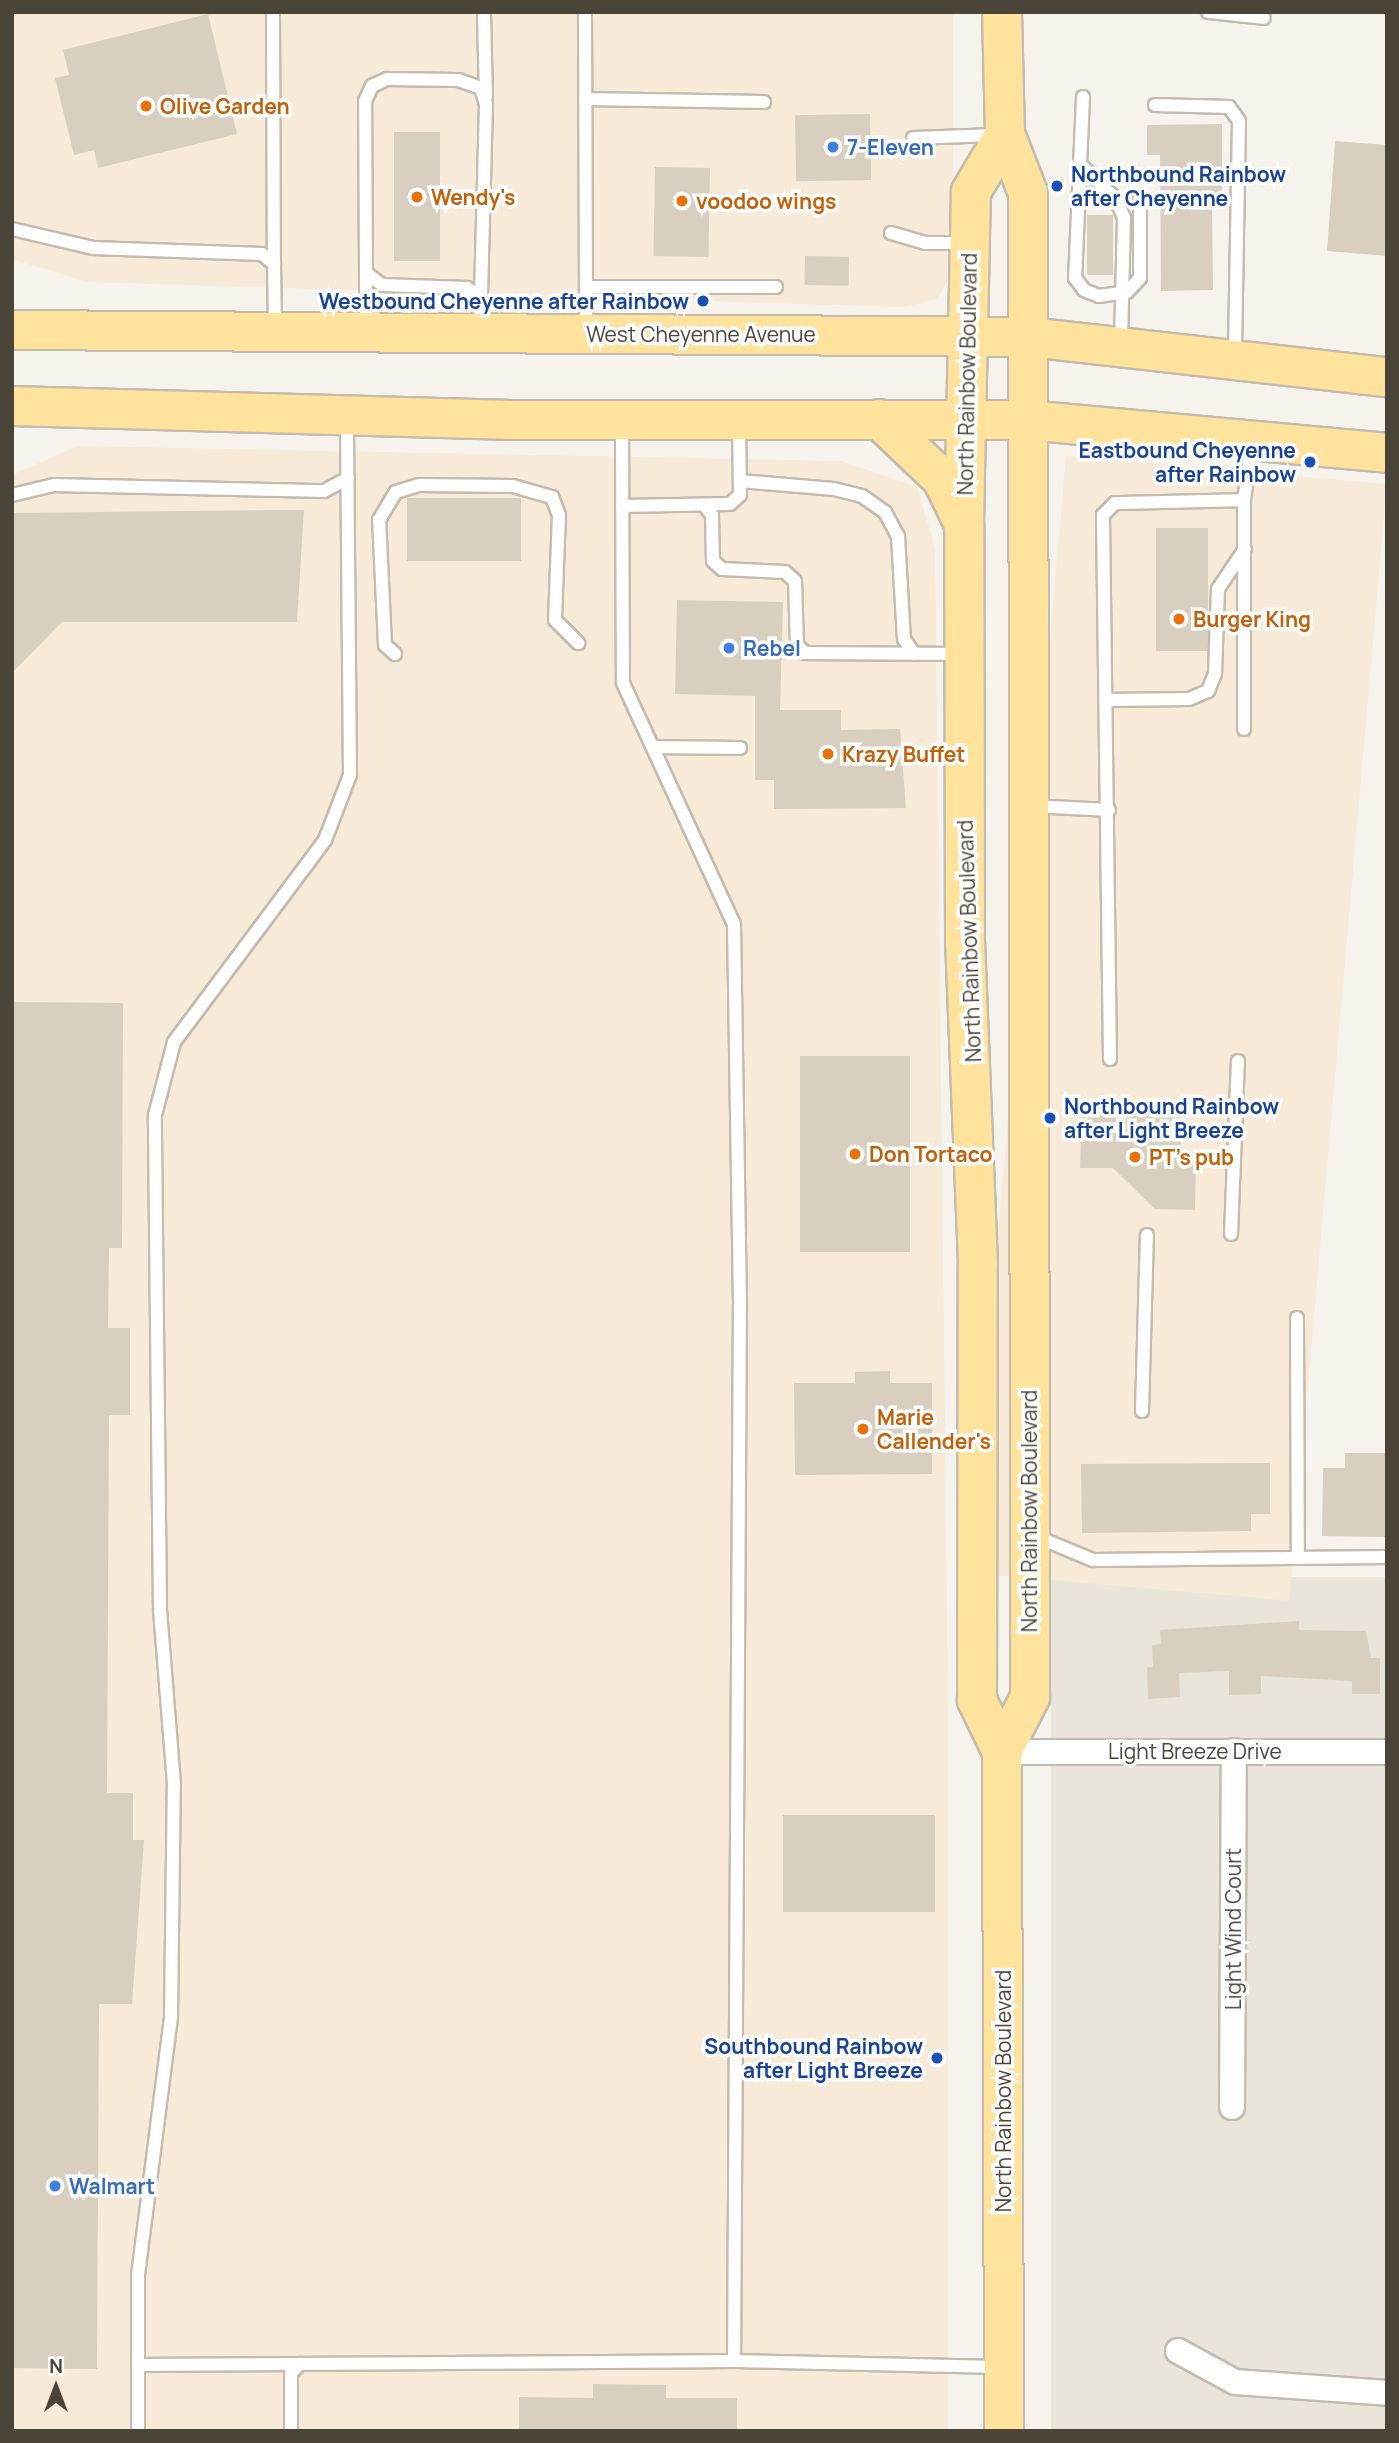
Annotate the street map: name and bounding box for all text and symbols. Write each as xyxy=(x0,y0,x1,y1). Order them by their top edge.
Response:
place label: Olive Garden xyxy=(160,93,290,119)
marker: Olive Garden xyxy=(138,98,154,114)
place label: 7-Eleven xyxy=(847,134,934,160)
marker: 7-Eleven xyxy=(825,139,841,155)
place label: Northbound Rainbow after Cheyenne xyxy=(1071,161,1286,211)
marker: Northbound Rainbow after Cheyenne xyxy=(1049,178,1065,194)
place label: Wendy's xyxy=(431,184,515,210)
place label: voodoo wings xyxy=(696,188,836,214)
marker: Wendy's xyxy=(409,189,425,205)
marker: voodoo wings xyxy=(674,193,690,209)
street label: North Rainbow Boulevard xyxy=(952,253,982,495)
place label: Westbound Cheyenne after Rainbow xyxy=(319,288,689,314)
marker: Westbound Cheyenne after Rainbow xyxy=(695,293,711,309)
street label: West Cheyenne Avenue xyxy=(586,321,816,347)
place label: Eastbound Cheyenne after Rainbow xyxy=(1079,437,1296,487)
marker: Eastbound Cheyenne after Rainbow xyxy=(1302,454,1318,470)
place label: Burger King xyxy=(1193,606,1311,632)
marker: Burger King xyxy=(1171,611,1187,627)
place label: Rebel xyxy=(743,635,801,661)
marker: Rebel xyxy=(721,640,737,656)
place label: Krazy Buffet xyxy=(842,741,965,767)
marker: Krazy Buffet xyxy=(820,746,836,762)
street label: North Rainbow Boulevard xyxy=(952,819,986,1063)
place label: Northbound Rainbow after Light Breeze xyxy=(1064,1093,1279,1143)
marker: Northbound Rainbow after Light Breeze xyxy=(1042,1110,1058,1126)
place label: Don Tortaco xyxy=(869,1141,992,1167)
place label: PT's pub xyxy=(1149,1144,1234,1170)
marker: Don Tortaco xyxy=(847,1146,863,1162)
marker: PT's pub xyxy=(1127,1149,1143,1165)
street label: North Rainbow Boulevard xyxy=(1016,1390,1042,1632)
place label: Marie Callender's xyxy=(877,1404,991,1454)
marker: Marie Callender's xyxy=(855,1421,871,1437)
street label: Light Breeze Drive xyxy=(1108,1738,1282,1764)
street label: Light Wind Court xyxy=(1220,1848,1246,2010)
street label: North Rainbow Boulevard xyxy=(990,1970,1016,2212)
place label: Southbound Rainbow after Light Breeze xyxy=(704,2033,923,2083)
marker: Southbound Rainbow after Light Breeze xyxy=(929,2050,945,2066)
place label: Walmart xyxy=(69,2173,155,2199)
marker: Walmart xyxy=(47,2178,63,2194)
north arrow xyxy=(21,2352,91,2422)
text: N xyxy=(49,2353,63,2379)

